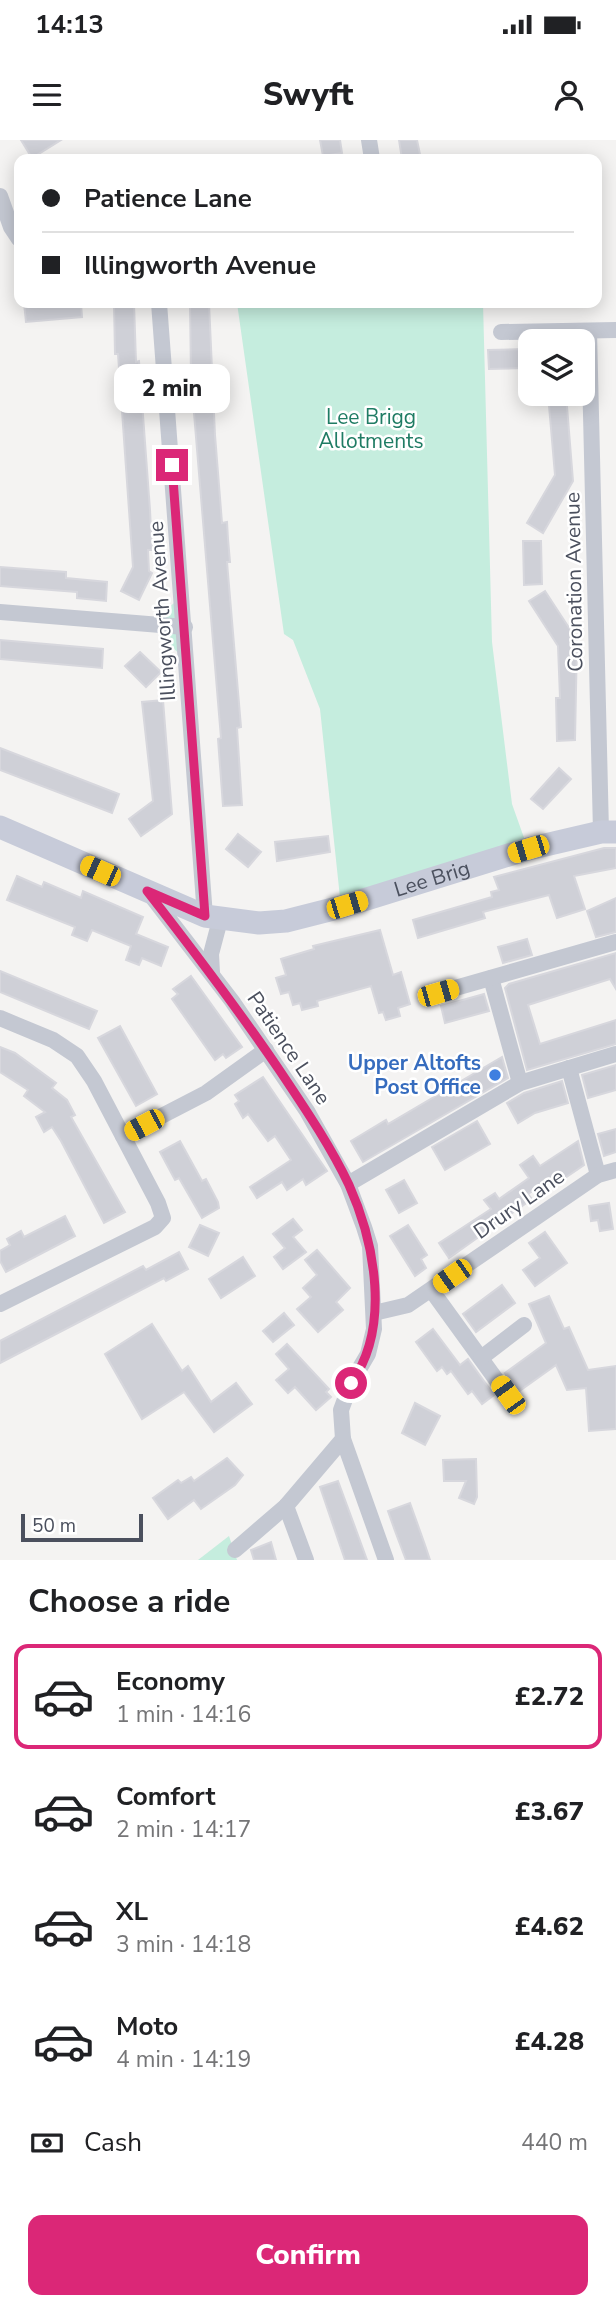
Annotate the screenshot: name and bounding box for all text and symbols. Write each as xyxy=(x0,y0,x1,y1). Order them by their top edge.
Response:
text: 14:13 xyxy=(35,7,104,42)
text: Swyft xyxy=(263,73,353,116)
icon: menu xyxy=(28,76,66,114)
icon: person xyxy=(550,76,588,114)
text: Patience Lane xyxy=(84,181,252,216)
text: Illingworth Avenue xyxy=(84,248,316,283)
map controls xyxy=(518,329,595,406)
button: layers xyxy=(518,329,595,406)
callout: 2 min xyxy=(114,364,230,412)
text: 2 min xyxy=(142,373,202,404)
park label: Lee Brigg Allotments xyxy=(318,403,424,455)
route end xyxy=(156,449,188,481)
street label: Coronation Avenue xyxy=(558,492,590,672)
street label: Illingworth Avenue xyxy=(142,520,182,702)
car xyxy=(505,833,552,865)
car xyxy=(77,853,124,889)
street label: Lee Brig xyxy=(391,854,473,904)
car xyxy=(324,889,371,921)
car xyxy=(415,977,462,1009)
street label: Patience Lane xyxy=(241,986,337,1110)
place label: Upper Altofts Post Office xyxy=(348,1049,481,1101)
marker: Upper Altofts Post Office xyxy=(487,1067,503,1083)
car xyxy=(121,1106,168,1144)
street label: Drury Lane xyxy=(468,1162,570,1246)
car xyxy=(429,1255,476,1297)
route start xyxy=(335,1367,367,1399)
car xyxy=(488,1372,529,1418)
scale bar xyxy=(21,1511,144,1543)
text: 50 m xyxy=(32,1513,76,1539)
text: Choose a ride xyxy=(28,1580,230,1623)
text: Economy xyxy=(116,1664,225,1699)
icon: car xyxy=(32,1665,95,1728)
text: £2.72 xyxy=(515,1679,584,1714)
text: 1 min · 14:16 xyxy=(116,1699,251,1730)
text: Comfort xyxy=(116,1779,216,1814)
icon: car xyxy=(32,1780,95,1843)
text: £3.67 xyxy=(515,1794,584,1829)
text: 2 min · 14:17 xyxy=(116,1814,251,1845)
text: XL xyxy=(116,1894,148,1929)
icon: car xyxy=(32,1895,95,1958)
text: £4.62 xyxy=(515,1909,584,1944)
text: 3 min · 14:18 xyxy=(116,1929,251,1960)
text: Moto xyxy=(116,2009,178,2044)
icon: car xyxy=(32,2010,95,2073)
text: £4.28 xyxy=(515,2024,584,2059)
text: 4 min · 14:19 xyxy=(116,2044,251,2075)
icon: cash xyxy=(28,2124,66,2162)
text: Cash xyxy=(84,2125,142,2160)
text: 440 m xyxy=(521,2127,588,2158)
button: Confirm xyxy=(28,2215,588,2295)

